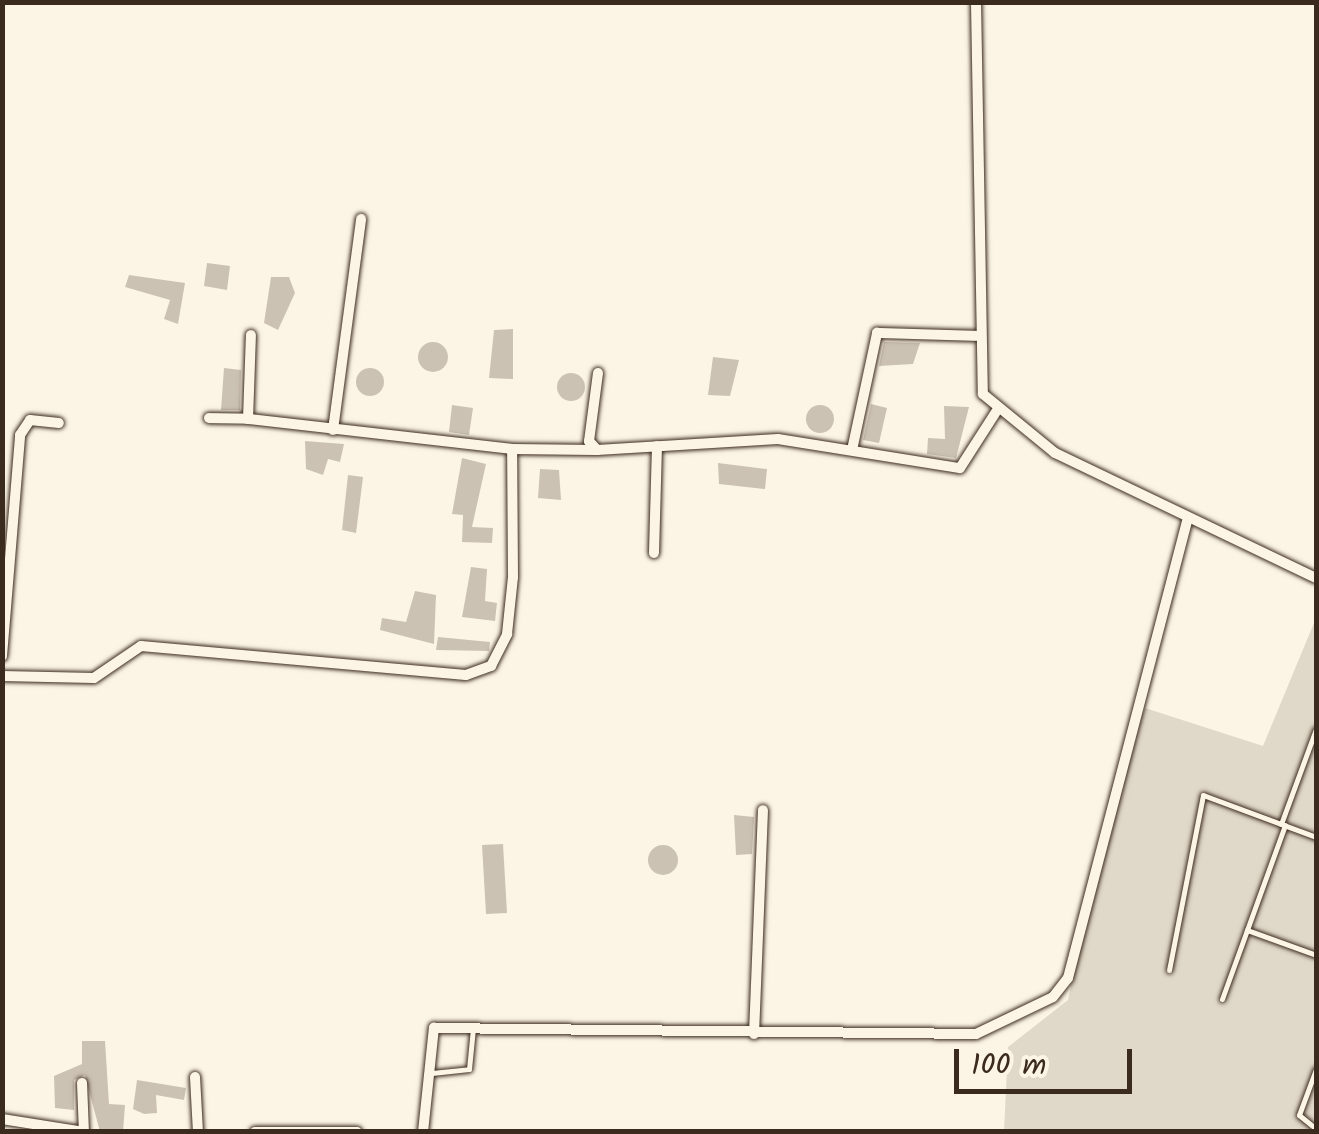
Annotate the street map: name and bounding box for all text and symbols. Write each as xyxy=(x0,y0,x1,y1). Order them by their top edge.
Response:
scale bar xyxy=(959,1029,1136,1091)
text: 100 m xyxy=(971,1042,1046,1090)

